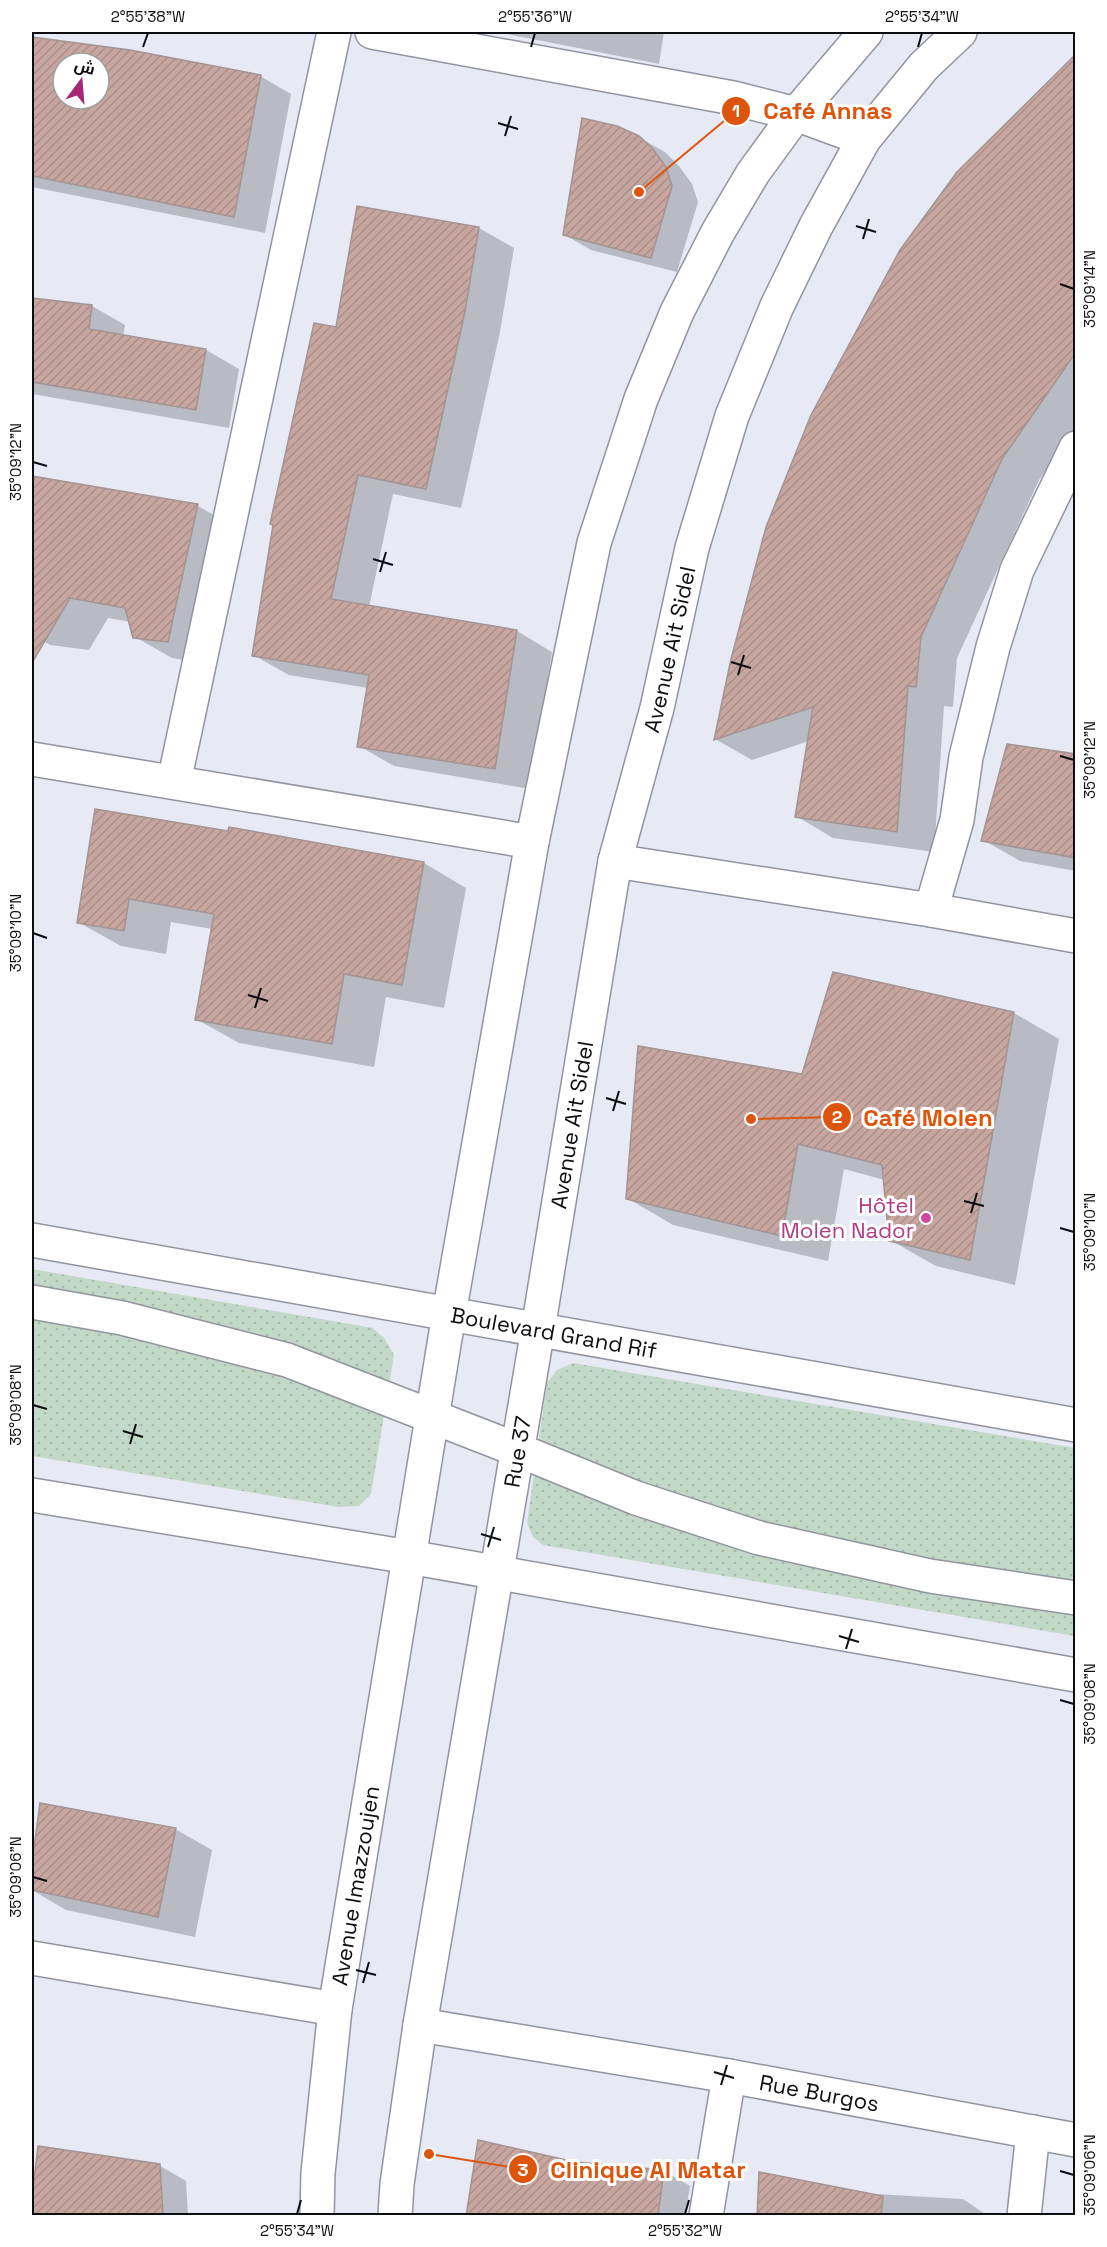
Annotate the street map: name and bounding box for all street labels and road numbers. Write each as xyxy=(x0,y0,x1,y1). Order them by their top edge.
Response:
street label: Avenue Ait Sidel xyxy=(637,564,702,736)
street label: Avenue Ait Sidel xyxy=(544,1039,599,1211)
street label: Boulevard Grand Rif xyxy=(449,1300,659,1365)
street label: Rue 37 xyxy=(497,1414,537,1490)
street label: Avenue Imazzoujen xyxy=(325,1784,385,1987)
street label: Rue Burgos xyxy=(757,2068,881,2117)

